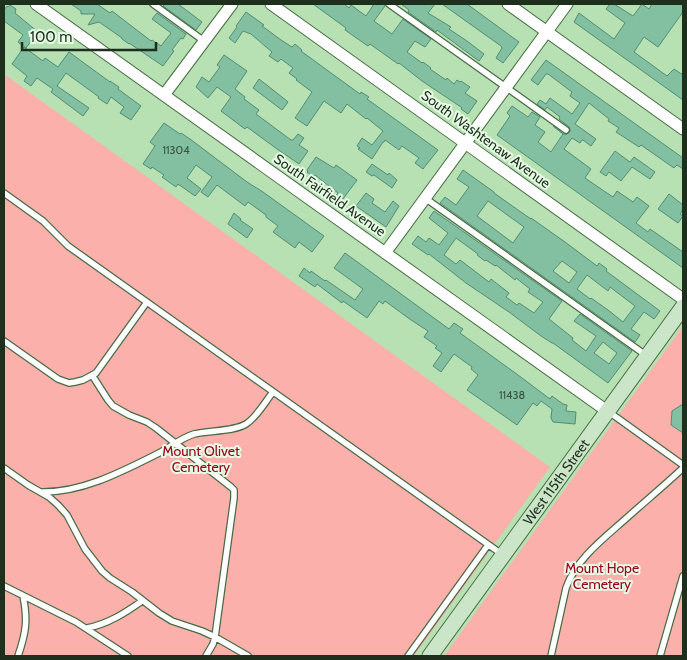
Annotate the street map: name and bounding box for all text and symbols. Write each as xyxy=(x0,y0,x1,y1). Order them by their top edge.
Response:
scale bar xyxy=(22,20,156,52)
text: 100 m xyxy=(30,28,72,46)
street label: South Washtenaw Avenue xyxy=(418,86,554,192)
house number: 11304 xyxy=(162,143,190,157)
street label: South Fairfield Avenue xyxy=(271,150,389,240)
house number: 11438 xyxy=(499,388,525,402)
street label: West 115th Street xyxy=(519,435,594,528)
park label: Mount Olivet Cemetery xyxy=(162,442,240,476)
park label: Mount Hope Cemetery xyxy=(565,559,639,593)

